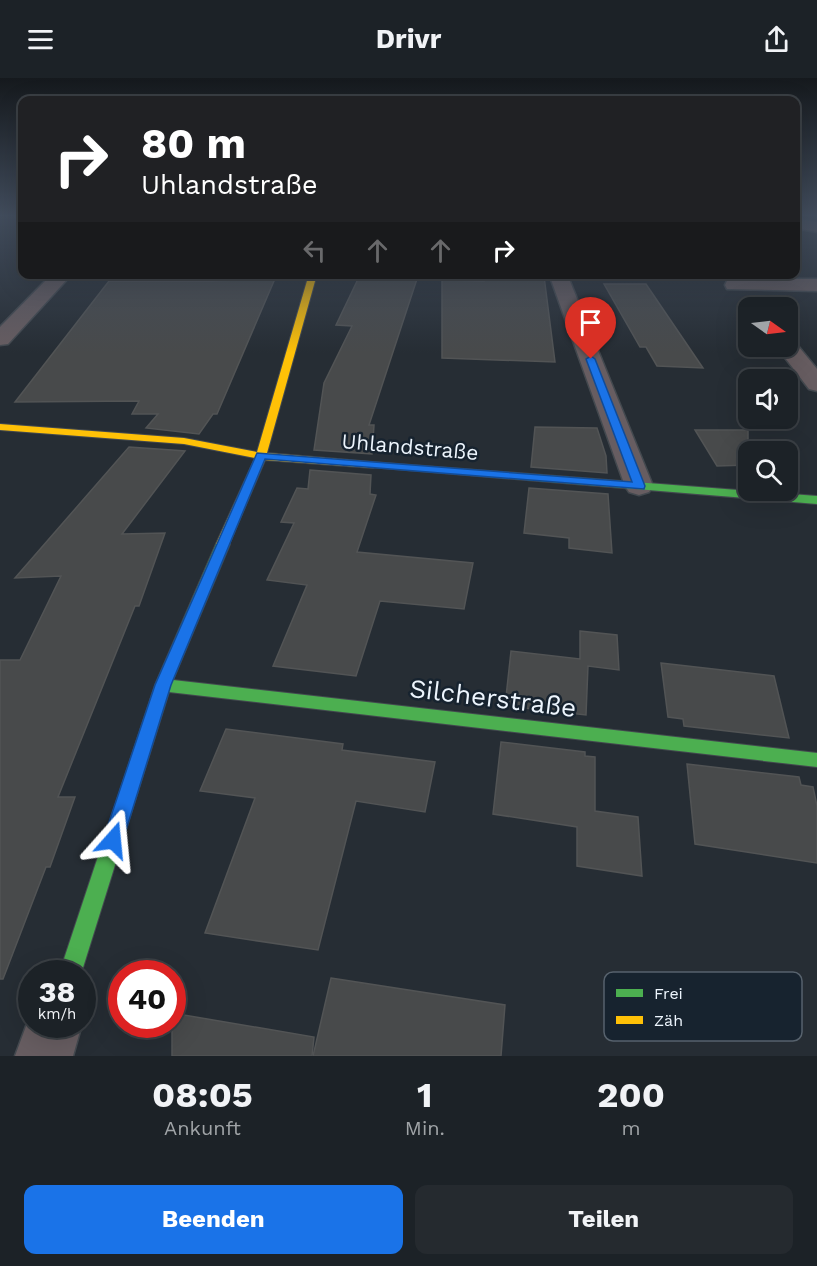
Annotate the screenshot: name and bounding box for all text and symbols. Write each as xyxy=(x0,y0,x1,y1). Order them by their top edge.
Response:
icon: menu xyxy=(24,23,57,56)
text: Drivr xyxy=(376,23,441,55)
icon: share xyxy=(760,23,793,56)
text: 80 m xyxy=(141,119,246,168)
icon: right xyxy=(42,120,120,198)
text: Uhlandstraße xyxy=(141,169,318,201)
icon: left xyxy=(298,234,331,267)
icon: ahead xyxy=(361,234,394,267)
icon: ahead xyxy=(424,234,457,267)
icon: right xyxy=(487,234,520,267)
pin xyxy=(565,297,616,359)
north arrow xyxy=(738,297,798,357)
map controls xyxy=(738,297,798,501)
icon: arrive xyxy=(574,306,607,339)
button: sound xyxy=(738,369,798,429)
street label: Uhlandstraße xyxy=(341,428,480,465)
button: search xyxy=(738,441,798,501)
street label: Silcherstraße xyxy=(408,673,578,723)
position arrow xyxy=(81,808,145,872)
speed limit sign: 40 xyxy=(108,960,186,1038)
legend xyxy=(604,972,802,1041)
text: 38 xyxy=(39,974,75,1009)
text: Frei xyxy=(654,984,683,1003)
text: km/h xyxy=(38,1005,76,1023)
text: Zäh xyxy=(654,1011,683,1030)
text: 08:05 xyxy=(152,1074,253,1116)
text: 1 xyxy=(417,1074,433,1116)
text: 200 xyxy=(597,1074,665,1116)
text: Ankunft xyxy=(164,1116,241,1140)
text: Min. xyxy=(405,1116,445,1140)
text: m xyxy=(621,1116,640,1140)
button: Beenden xyxy=(24,1185,403,1254)
button: Teilen xyxy=(415,1185,793,1254)

